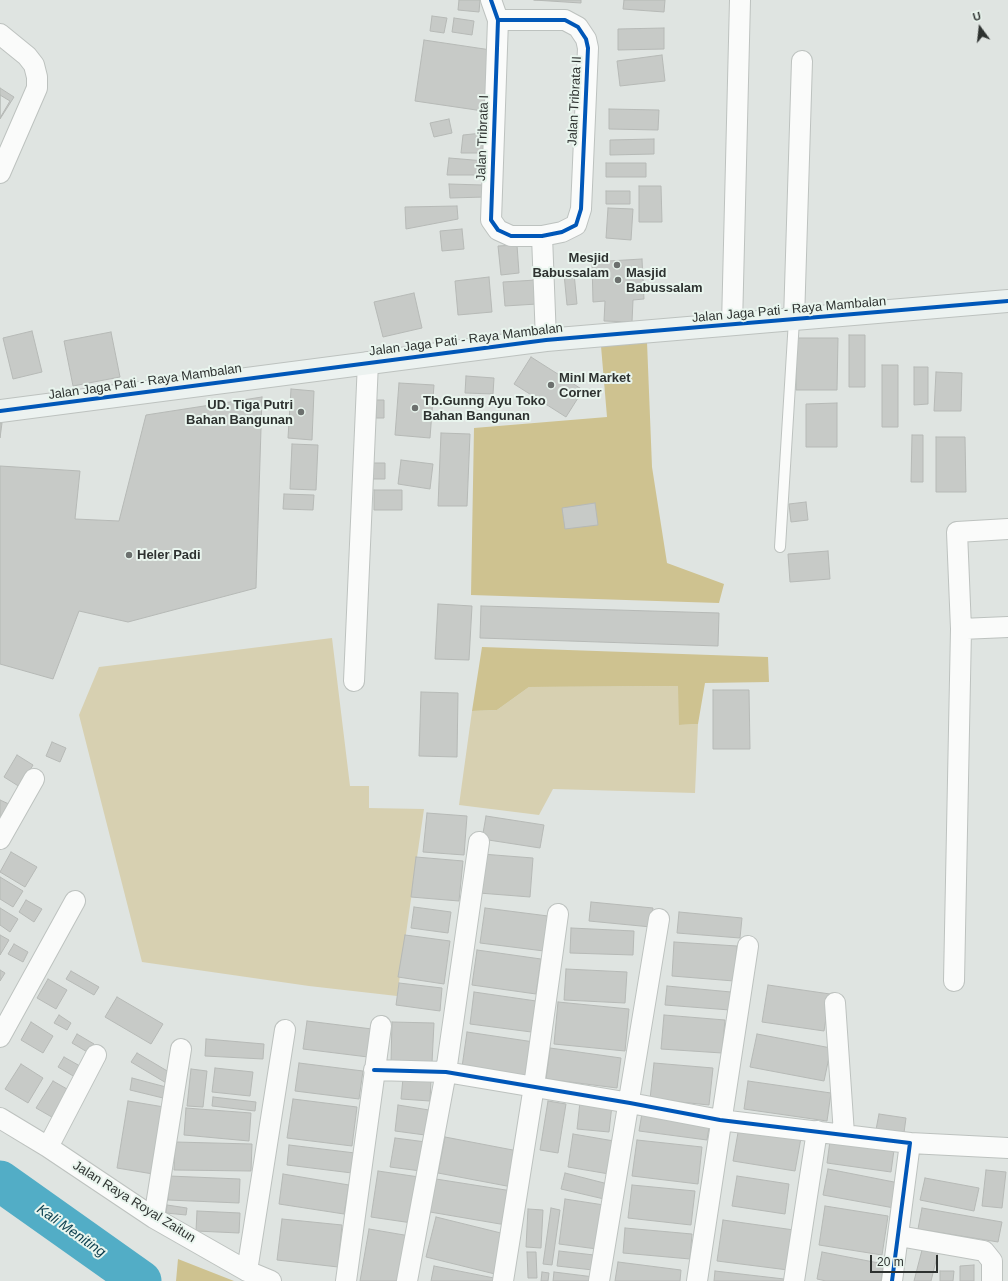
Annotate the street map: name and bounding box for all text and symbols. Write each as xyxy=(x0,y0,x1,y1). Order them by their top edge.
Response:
north arrow xyxy=(960,8,1000,48)
text: U xyxy=(971,10,982,23)
street label: Jalan Tribrata II xyxy=(565,56,585,146)
street label: Jalan Tribrata I xyxy=(474,95,492,181)
place label: Mesjid Babussalam xyxy=(532,250,609,281)
marker: Mesjid Babussalam xyxy=(612,260,622,270)
place label: Masjid Babussalam xyxy=(626,265,703,296)
marker: Masjid Babussalam xyxy=(613,275,623,285)
street label: Jalan Jaga Pati - Raya Mambalan xyxy=(691,294,887,326)
street label: Jalan Jaga Pati - Raya Mambalan xyxy=(368,320,564,360)
street label: Jalan Jaga Pati - Raya Mambalan xyxy=(47,361,243,403)
place label: Minl Market Corner xyxy=(559,370,631,401)
marker: Minl Market Corner xyxy=(546,380,556,390)
place label: Tb.Gunng Ayu Toko Bahan Bangunan xyxy=(423,393,546,424)
place label: UD. Tiga Putri Bahan Bangunan xyxy=(186,397,293,428)
marker: Tb.Gunng Ayu Toko Bahan Bangunan xyxy=(410,403,420,413)
marker: UD. Tiga Putri Bahan Bangunan xyxy=(296,407,306,417)
place label: Heler Padi xyxy=(137,547,201,563)
marker: Heler Padi xyxy=(124,550,134,560)
street label: Jalan Raya Royal Zaitun xyxy=(70,1158,198,1246)
water label: Kali Meniting xyxy=(33,1201,109,1261)
scale bar xyxy=(872,1247,940,1273)
text: 20 m xyxy=(877,1255,904,1269)

